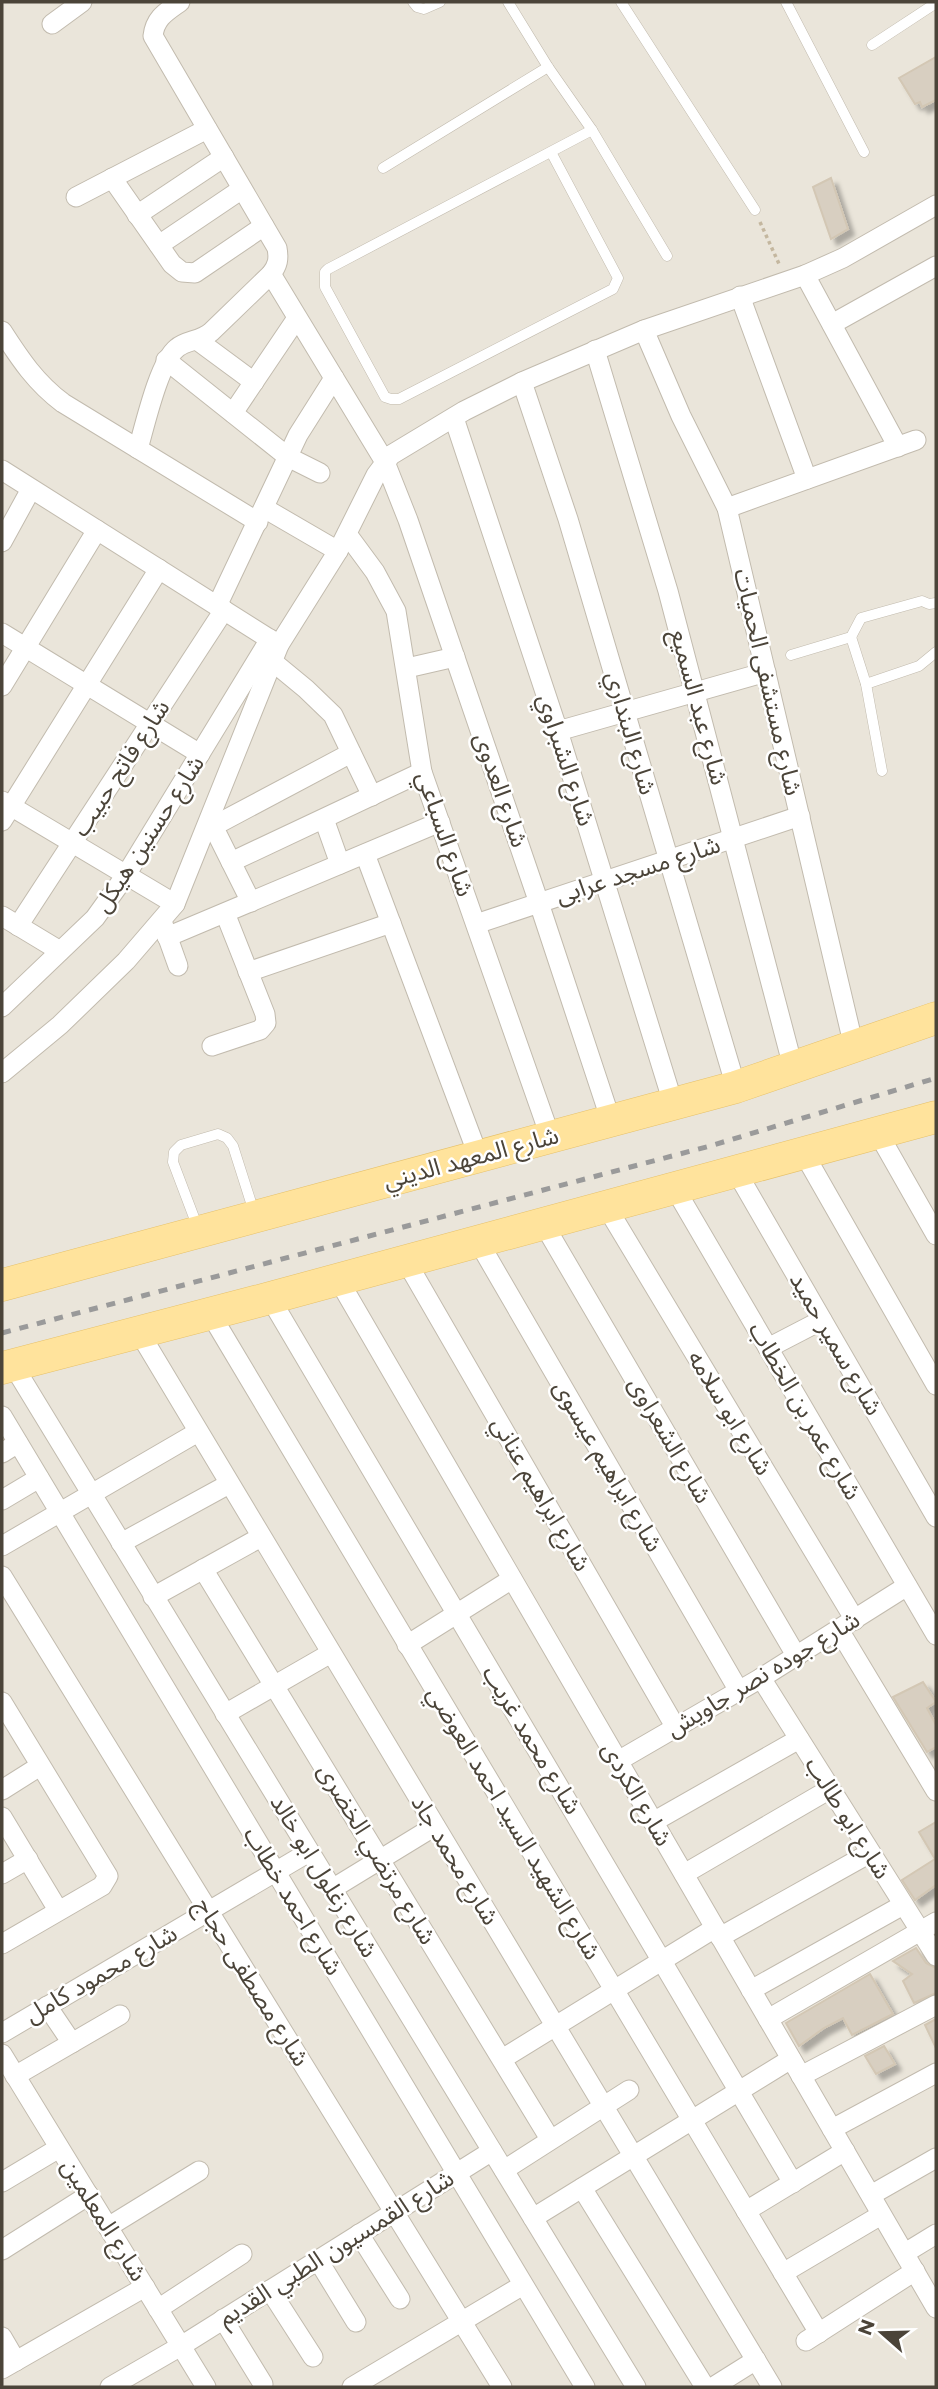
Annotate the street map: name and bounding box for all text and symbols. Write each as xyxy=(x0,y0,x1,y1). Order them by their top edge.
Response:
street label: شارع مستشفى الحميات xyxy=(725,566,809,799)
street label: شارع عبد السميع xyxy=(662,626,734,789)
street label: شارع البنداري xyxy=(596,668,663,799)
street label: شارع الشبراوي xyxy=(527,690,601,831)
street label: شارع فاتح حبيب xyxy=(66,694,178,843)
street label: شارع العدوى xyxy=(466,729,535,852)
street label: شارع حسنين هيكل xyxy=(87,750,213,919)
street label: شارع السباعي xyxy=(406,767,480,902)
street label: شارع مسجد عرابى xyxy=(552,829,725,913)
street label: شارع المعهد الديني xyxy=(380,1120,563,1199)
street label: شارع سمير حميد xyxy=(781,1267,889,1422)
street label: شارع عمر بن الخطاب xyxy=(740,1317,868,1506)
street label: شارع ابو سلامه xyxy=(679,1345,779,1482)
street label: شارع الشعراوى xyxy=(620,1371,718,1510)
street label: شارع ابراهيم عيسوى xyxy=(545,1375,669,1558)
street label: شارع ابراهيم عناني xyxy=(481,1411,597,1579)
street label: شارع جوده نصر جاويش xyxy=(661,1604,866,1745)
street label: شارع محمد غريب xyxy=(474,1660,588,1821)
street label: شارع الشهيد السيد احمد العوضي xyxy=(417,1681,608,1967)
street label: شارع الكردى xyxy=(593,1736,679,1853)
street label: شارع ابو طالب xyxy=(797,1751,897,1886)
street label: شارع مرتضي الخضرى xyxy=(308,1758,443,1952)
street label: شارع زغلول ابو خالد xyxy=(262,1789,384,1964)
street label: شارع محمد جاد xyxy=(403,1790,506,1932)
street label: شارع احمد خطاب xyxy=(235,1821,349,1982)
street label: شارع مصطفى حجاج xyxy=(186,1892,316,2073)
street label: شارع محمود كامل xyxy=(20,1918,183,2031)
street label: شارع المعلمين xyxy=(53,2153,154,2288)
street label: شارع القمسيون الطبي القديم xyxy=(212,2163,461,2336)
north arrow xyxy=(847,2298,917,2368)
text: N xyxy=(853,2316,880,2339)

